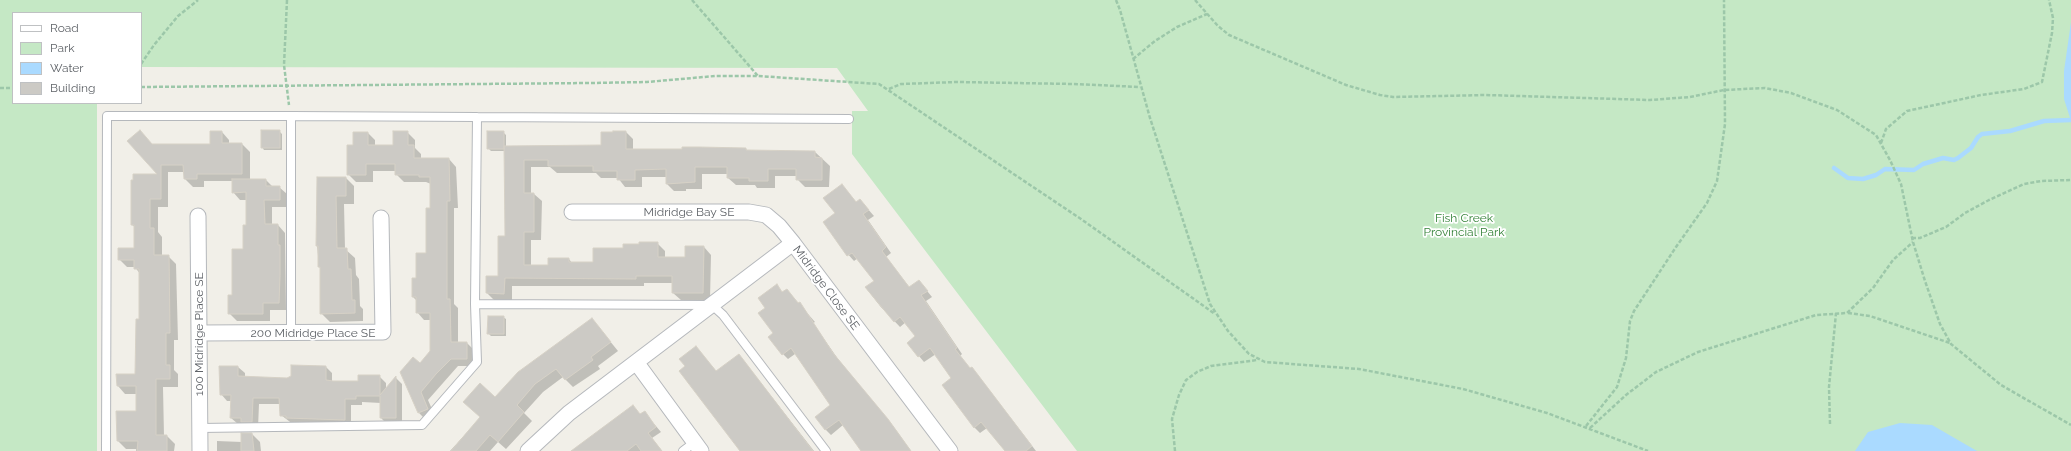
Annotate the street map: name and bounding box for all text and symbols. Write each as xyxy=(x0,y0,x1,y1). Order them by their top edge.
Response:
legend xyxy=(12,12,142,104)
text: Road xyxy=(50,21,79,35)
text: Park xyxy=(50,41,75,55)
text: Water xyxy=(50,61,84,75)
text: Building xyxy=(50,81,96,95)
street label: Midridge Bay SE xyxy=(644,205,734,219)
park label: Fish Creek Provincial Park xyxy=(1424,211,1504,239)
street label: Midridge Close SE xyxy=(790,243,862,333)
street label: 100 Midridge Place SE xyxy=(192,272,206,396)
street label: 200 Midridge Place SE xyxy=(251,326,375,340)

